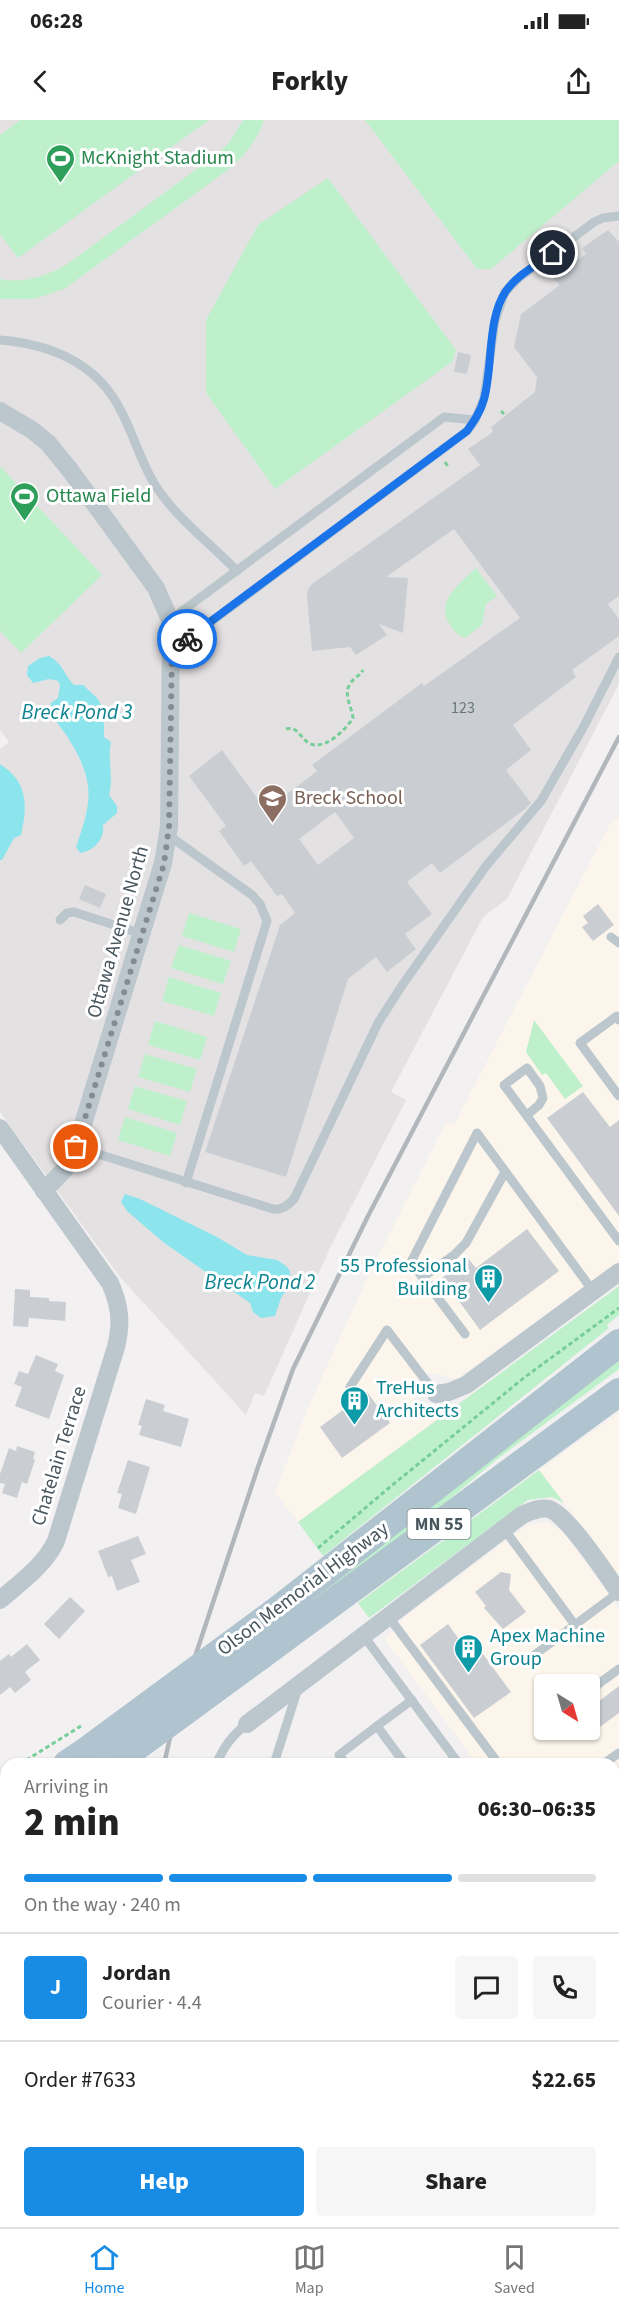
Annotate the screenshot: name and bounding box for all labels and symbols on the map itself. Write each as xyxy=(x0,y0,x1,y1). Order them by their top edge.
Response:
sports icon: McKnight Stadium xyxy=(44,142,76,184)
place label: McKnight Stadium xyxy=(81,144,234,172)
pin xyxy=(527,227,578,278)
sports icon: Ottawa Field xyxy=(9,480,41,522)
place label: Ottawa Field xyxy=(46,482,151,510)
courier xyxy=(157,609,217,669)
water label: Breck Pond 3 xyxy=(22,697,132,727)
house number: 123 xyxy=(451,697,475,719)
school or university icon: Breck School xyxy=(257,782,289,824)
place label: Breck School xyxy=(294,784,403,812)
street label: Ottawa Avenue North xyxy=(80,842,156,1022)
pin xyxy=(50,1121,101,1172)
place label: 55 Professional Building xyxy=(340,1252,467,1303)
building icon: 55 Professional Building xyxy=(472,1262,504,1304)
water label: Breck Pond 2 xyxy=(205,1267,315,1297)
place label: TreHus Architects xyxy=(376,1374,459,1425)
street label: Chatelain Terrace xyxy=(24,1383,94,1529)
building icon: TreHus Architects xyxy=(339,1384,371,1426)
road number: MN 55 xyxy=(408,1509,470,1539)
street label: Olson Memorial Highway xyxy=(212,1515,395,1663)
place label: Apex Machine Group xyxy=(490,1622,605,1673)
building icon: Apex Machine Group xyxy=(453,1632,485,1674)
north arrow xyxy=(534,1674,600,1740)

